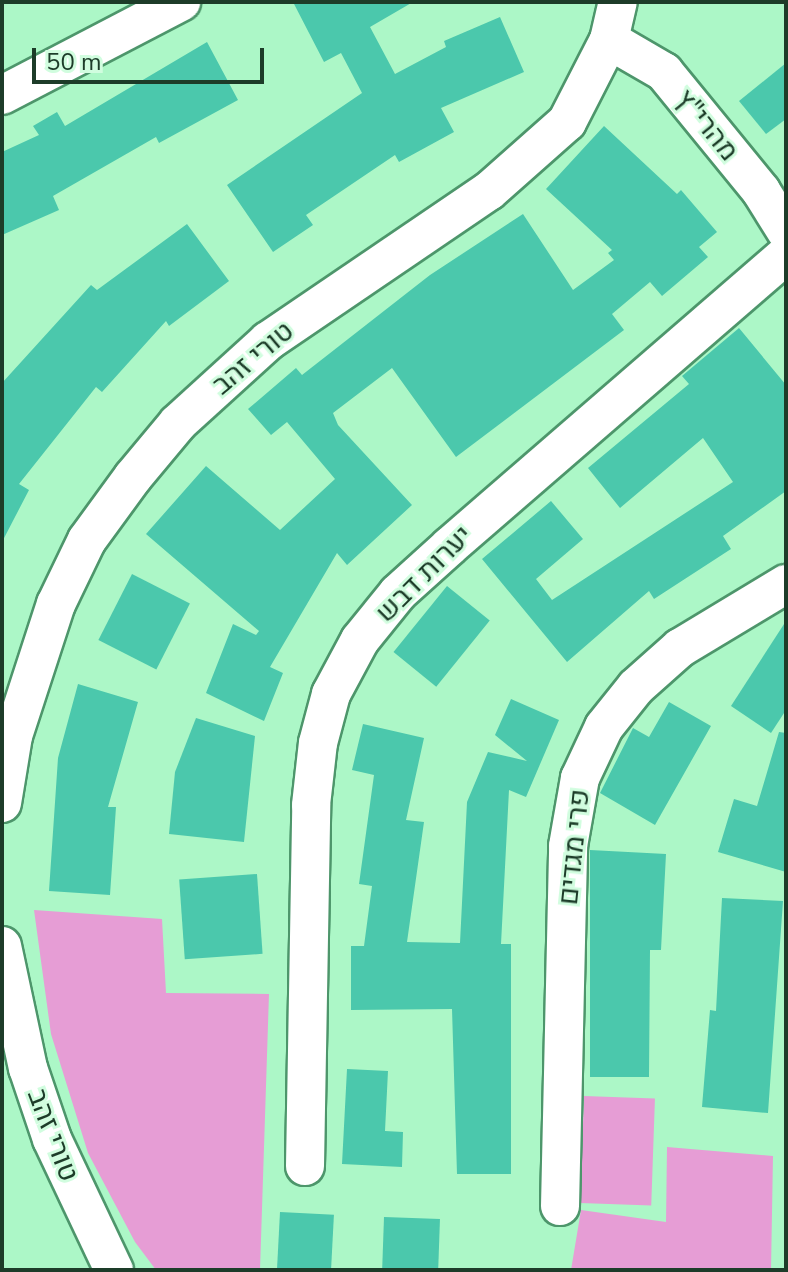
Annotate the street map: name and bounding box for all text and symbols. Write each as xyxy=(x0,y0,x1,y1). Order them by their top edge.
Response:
scale bar xyxy=(36,32,268,82)
text: 50 m xyxy=(46,46,102,78)
street label: מהרי"ץ xyxy=(668,82,746,168)
street label: טורי זהב xyxy=(205,314,301,402)
street label: יערות דבש xyxy=(369,519,479,629)
street label: פרי מגדים xyxy=(551,787,597,907)
street label: טורי זהב xyxy=(20,1084,86,1186)

